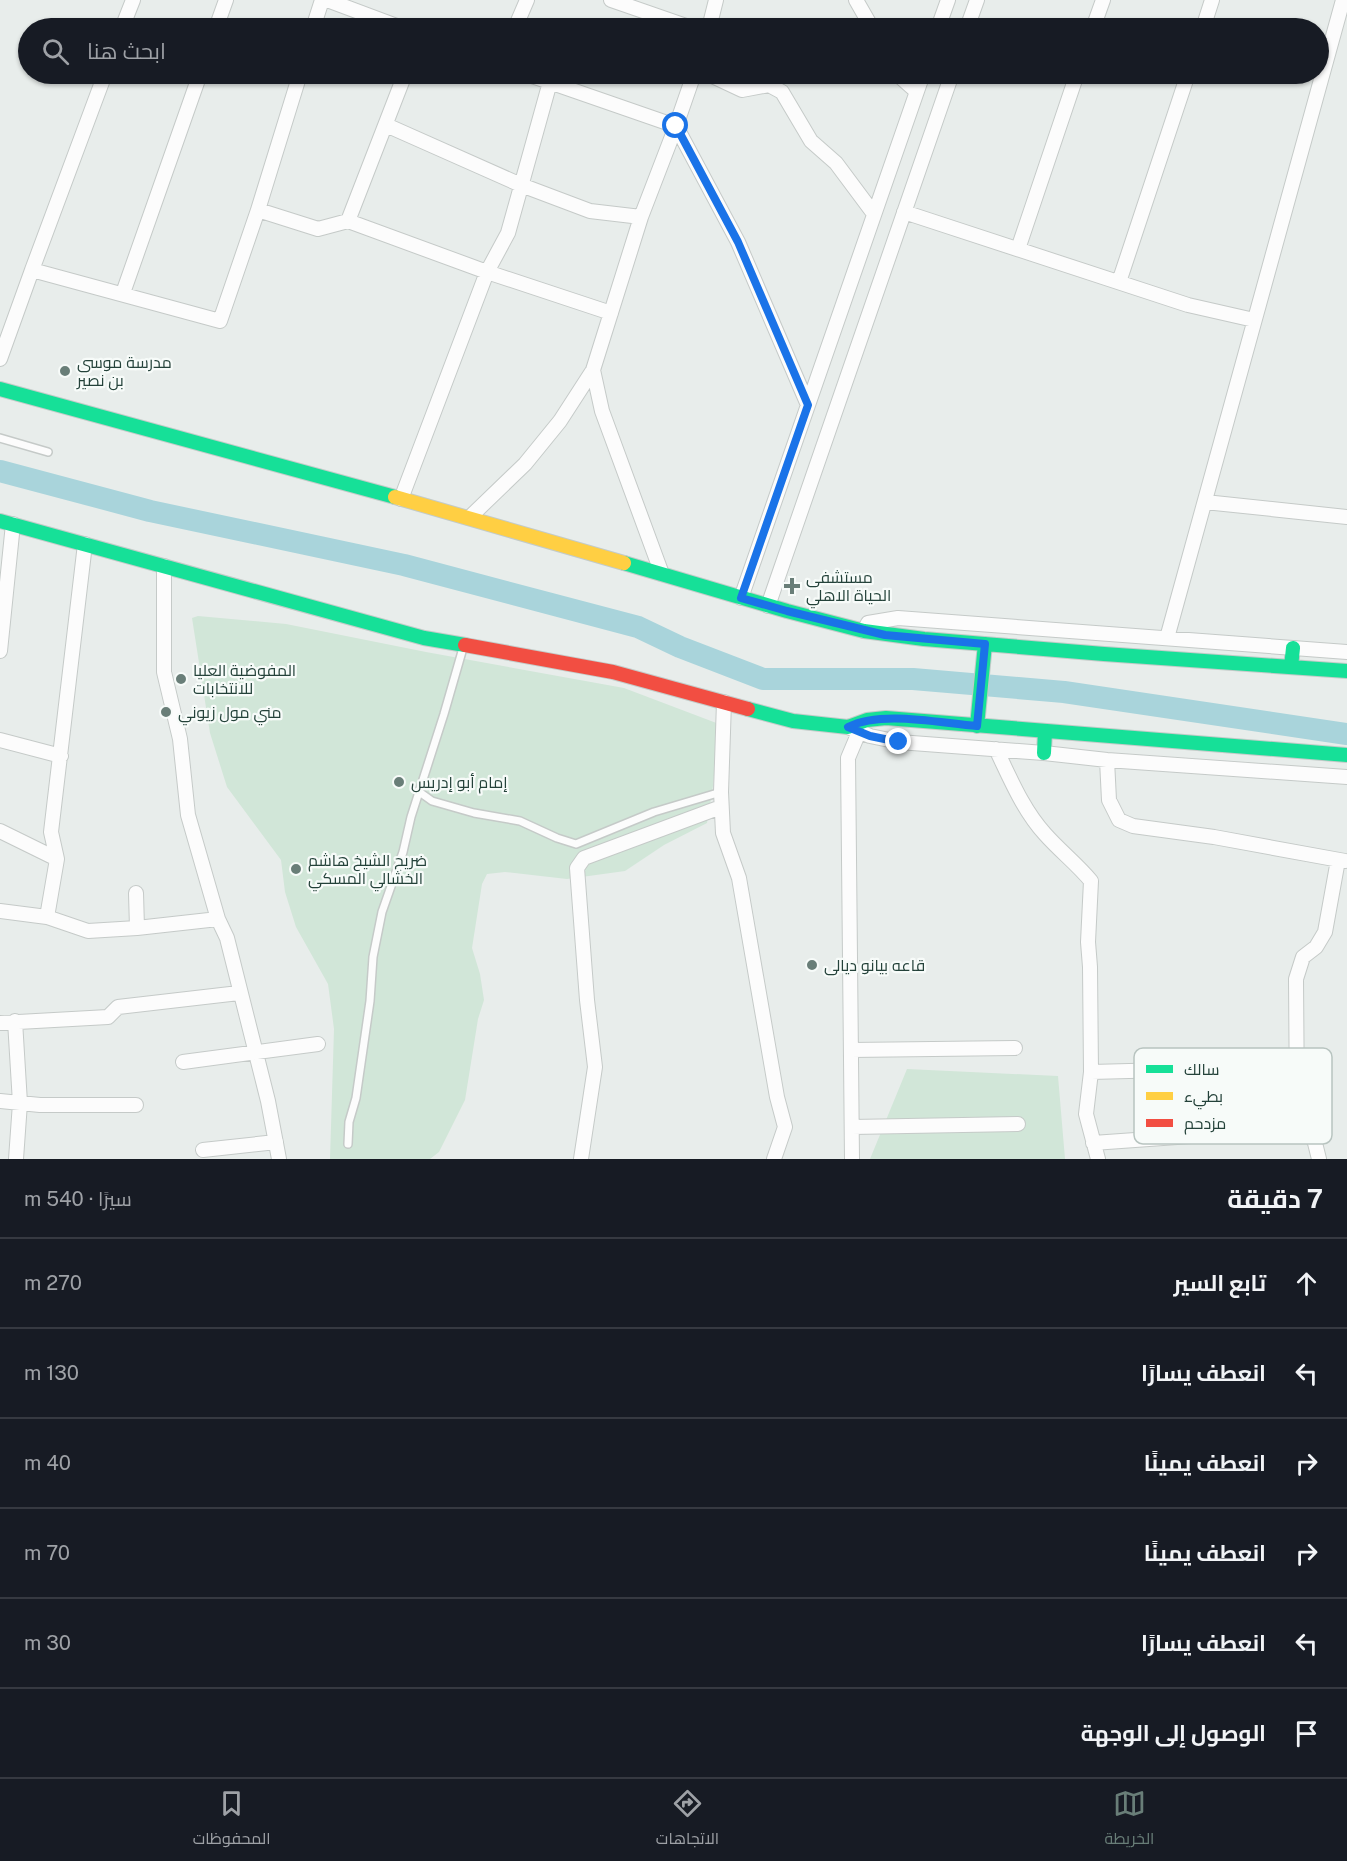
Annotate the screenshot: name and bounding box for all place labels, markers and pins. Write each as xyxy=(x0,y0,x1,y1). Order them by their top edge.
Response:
place label: مدرسة موسى بن نصير xyxy=(76,353,172,391)
marker: مدرسة موسى بن نصير xyxy=(58,364,72,378)
place label: مستشفى الحياة الاهلي xyxy=(806,568,891,609)
marker: مستشفى الحياة الاهلي xyxy=(783,577,801,595)
place label: المفوضية العليا للانتخابات xyxy=(193,661,296,698)
marker: المفوضية العليا للانتخابات xyxy=(174,672,188,686)
place label: مني مول زيوني xyxy=(178,703,281,726)
marker: مني مول زيوني xyxy=(159,705,173,719)
place label: إمام أبو إدريس xyxy=(411,773,508,794)
marker: إمام أبو إدريس xyxy=(392,775,406,789)
place label: ضريح الشيخ هاشم الخشالي المسكي xyxy=(308,851,427,892)
marker: ضريح الشيخ هاشم الخشالي المسكي xyxy=(289,862,303,876)
place label: قاعه بيانو ديالى xyxy=(824,956,925,976)
marker: قاعه بيانو ديالى xyxy=(805,958,819,972)

